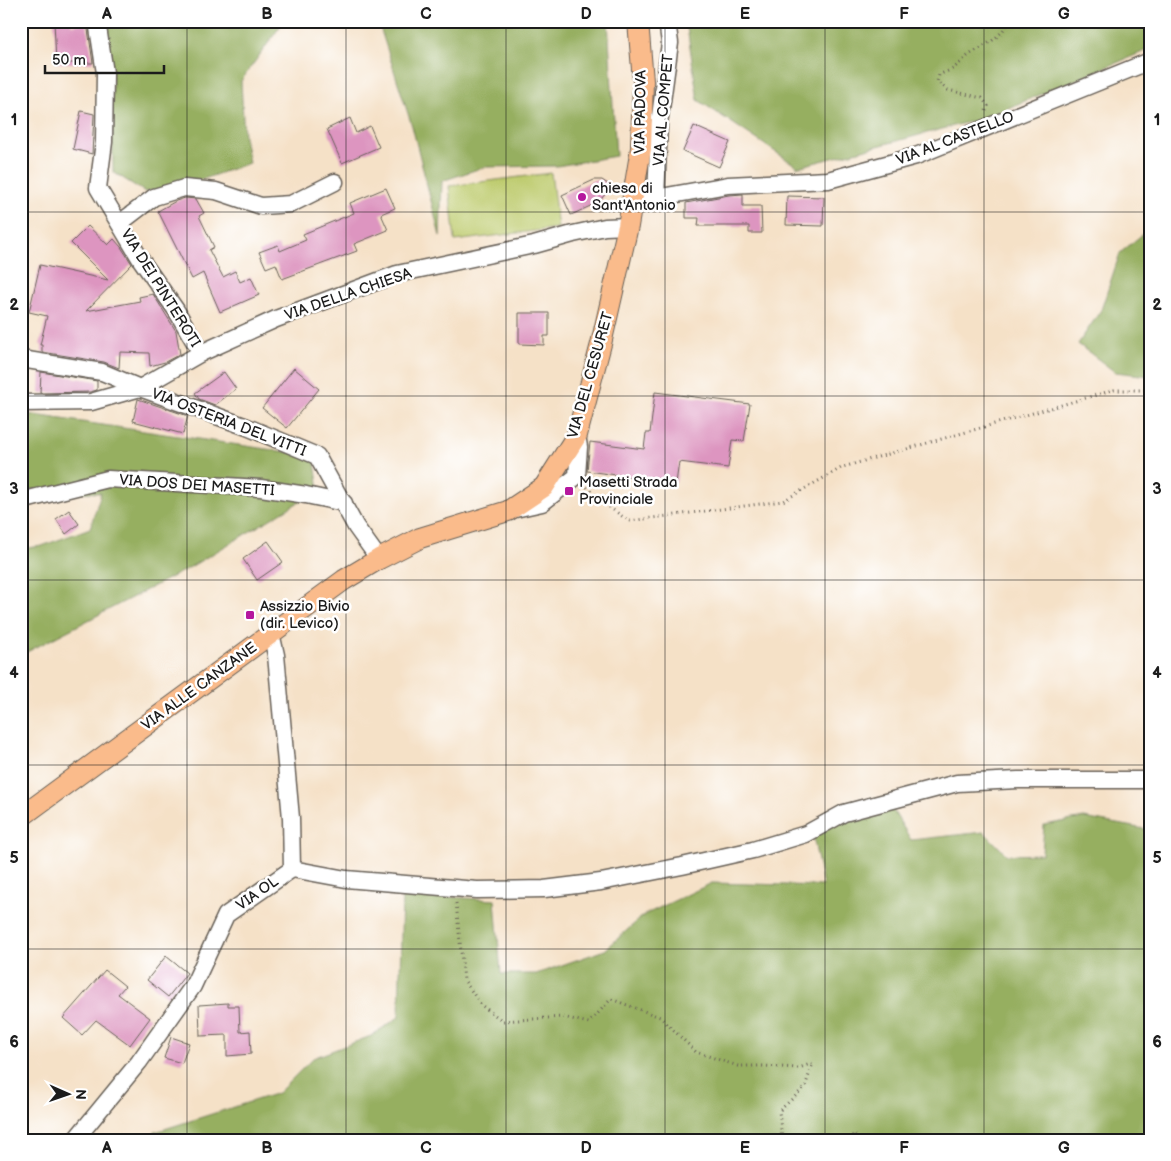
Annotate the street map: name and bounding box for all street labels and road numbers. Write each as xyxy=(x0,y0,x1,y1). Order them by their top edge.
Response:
street label: VIA AL COMPET xyxy=(649,53,678,167)
street label: VIA PADOVA xyxy=(630,69,651,154)
street label: VIA AL CASTELLO xyxy=(894,107,1017,170)
street label: VIA DEI PINTEROTI xyxy=(117,226,205,351)
street label: VIA DELLA CHIESA xyxy=(282,264,415,325)
street label: VIA DEL CESURET xyxy=(563,310,618,441)
street label: VIA OSTERIA DEL VITTI xyxy=(149,384,309,461)
street label: VIA DOS DEI MASETTI xyxy=(119,471,276,500)
street label: VIA ALLE CANZANE xyxy=(138,638,261,735)
street label: VIA OL xyxy=(233,872,282,915)

